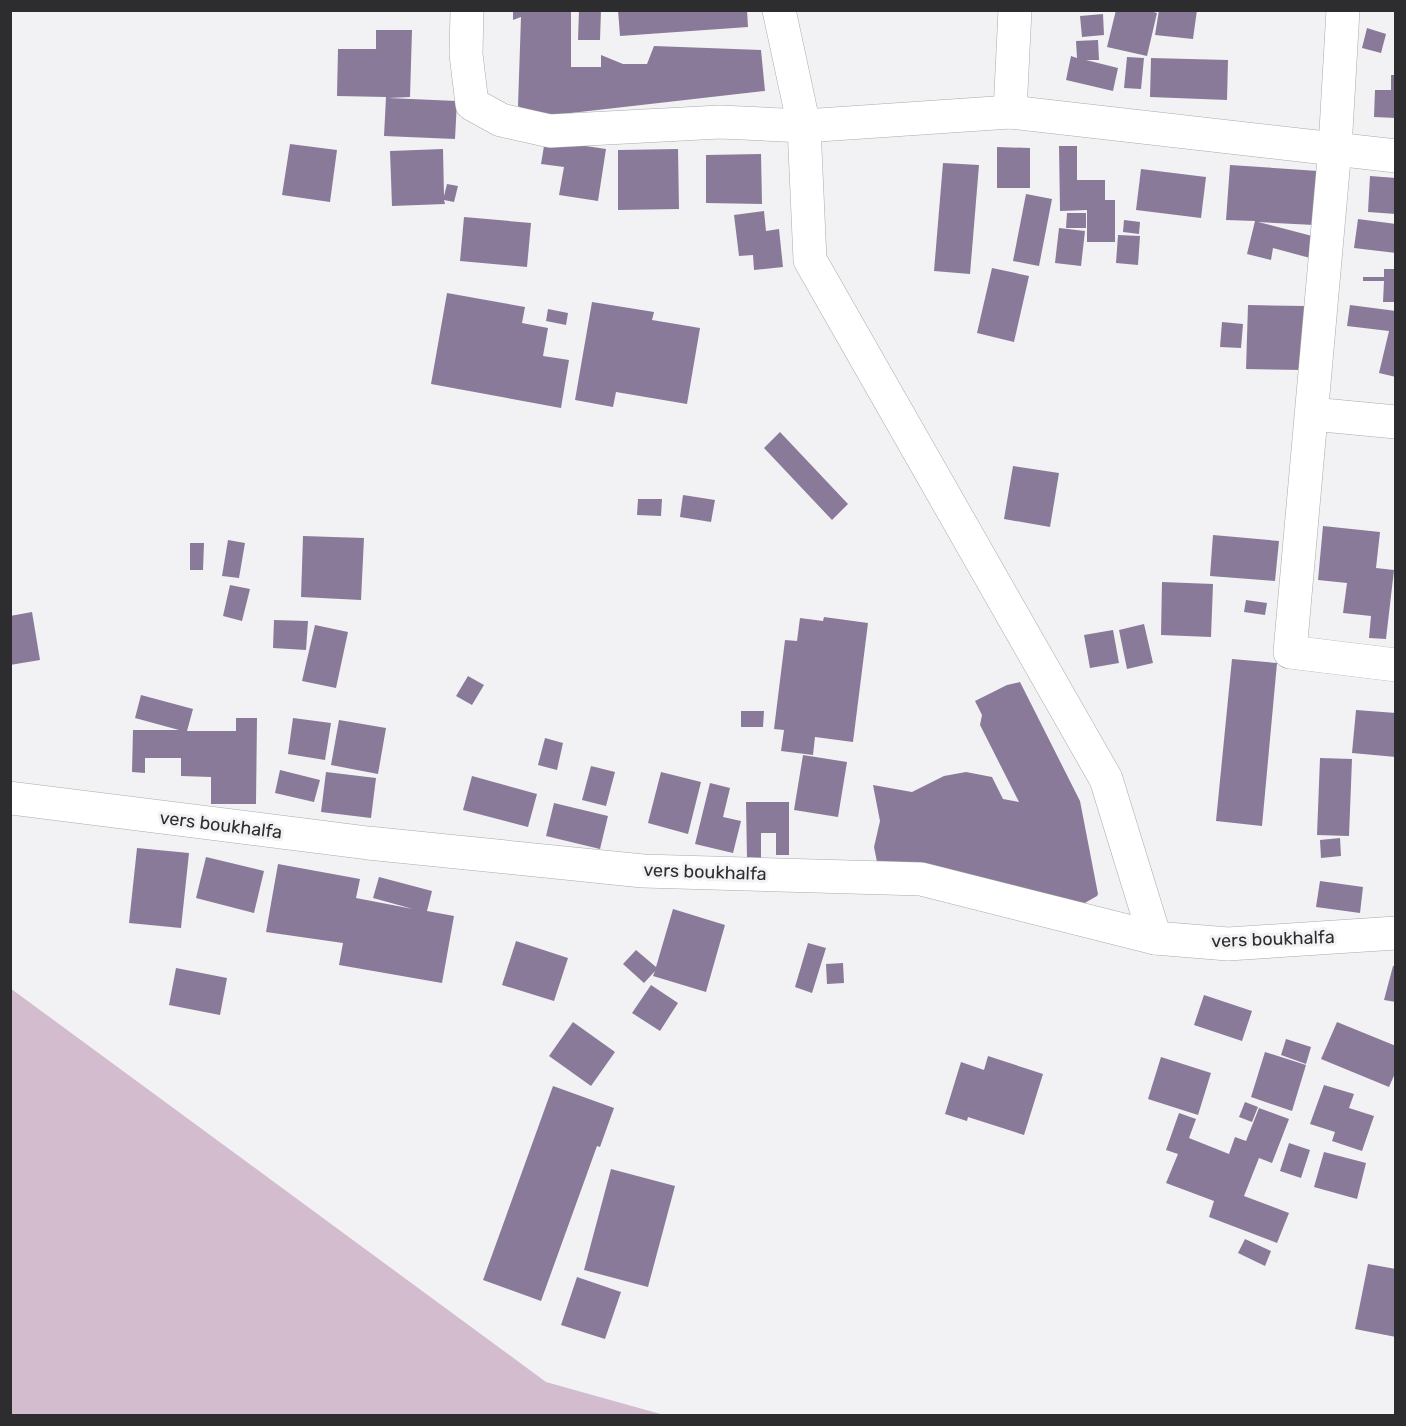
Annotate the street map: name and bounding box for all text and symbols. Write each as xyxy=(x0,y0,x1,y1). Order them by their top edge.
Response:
street label: vers boukhalfa xyxy=(158,807,284,843)
street label: vers boukhalfa xyxy=(643,859,767,885)
street label: vers boukhalfa xyxy=(1211,926,1335,952)

